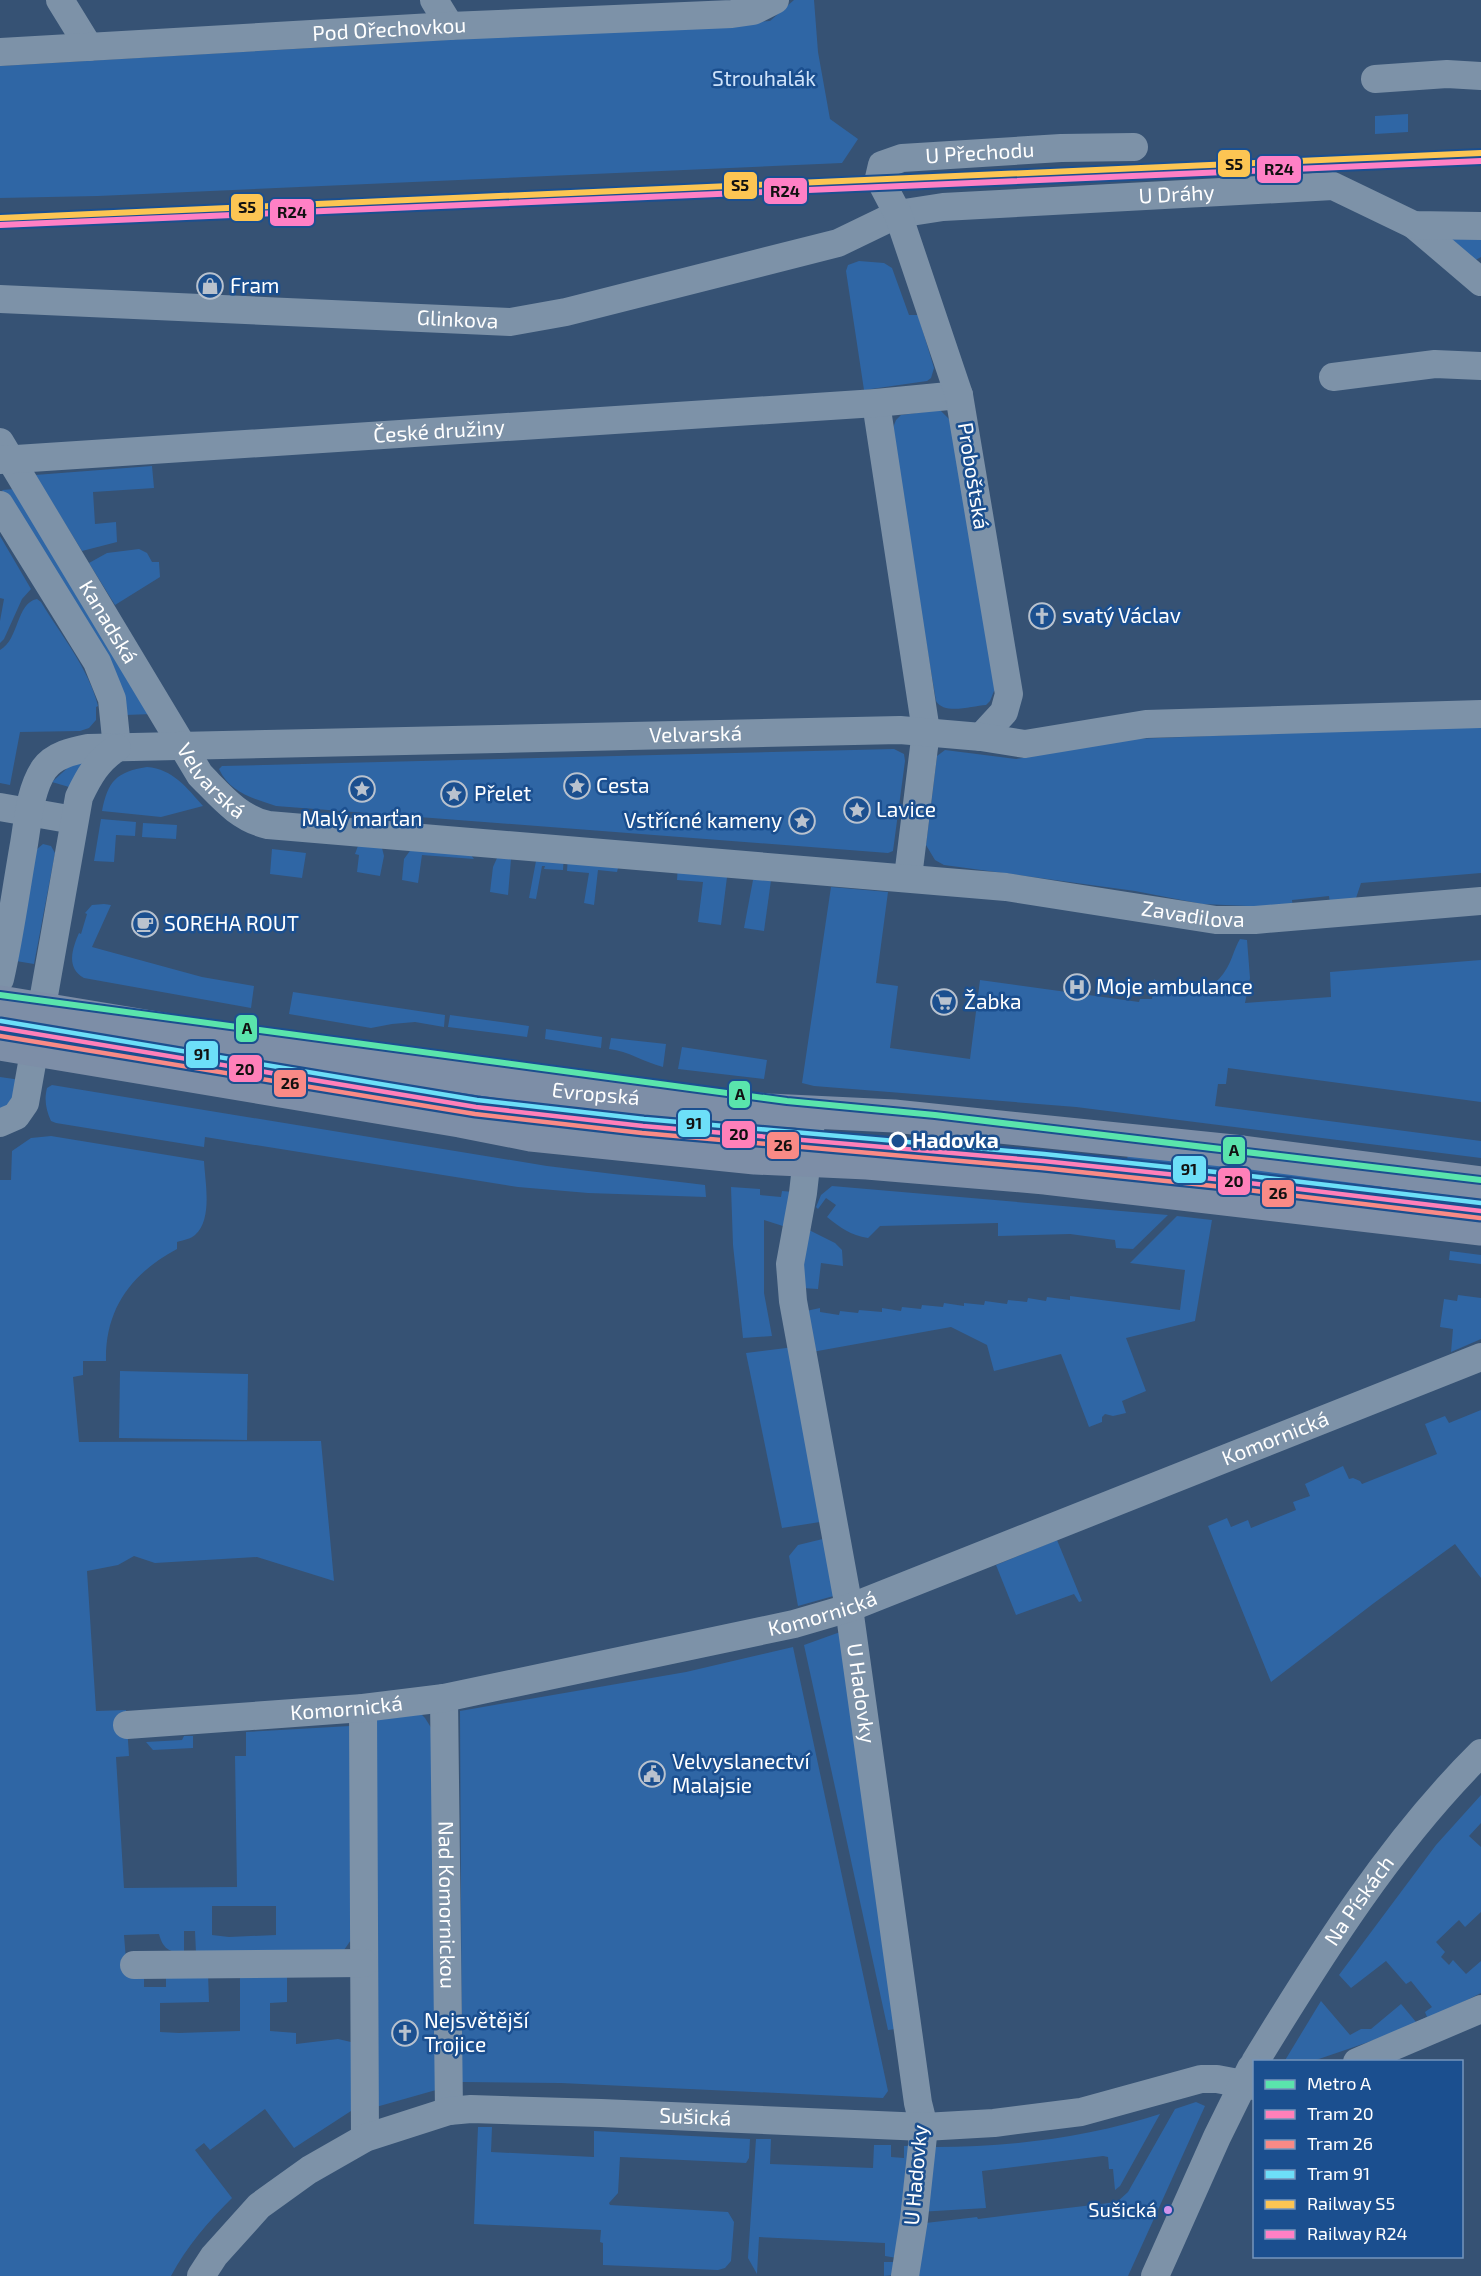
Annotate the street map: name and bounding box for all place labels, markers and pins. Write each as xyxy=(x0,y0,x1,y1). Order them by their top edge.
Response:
shop icon: Fram xyxy=(195,271,225,301)
place label: Fram xyxy=(230,272,279,297)
church icon: svatý Václav xyxy=(1027,601,1057,631)
place label: svatý Václav xyxy=(1062,602,1181,627)
place icon: Cesta xyxy=(562,771,592,801)
place label: Cesta xyxy=(596,772,649,797)
place icon: Malý marťan xyxy=(347,774,377,804)
place icon: Přelet xyxy=(439,779,469,809)
place label: Přelet xyxy=(474,780,531,805)
place icon: Lavice xyxy=(842,795,872,825)
place label: Lavice xyxy=(876,796,936,821)
place label: Malý marťan xyxy=(301,805,423,830)
place icon: Vstřícné kameny xyxy=(787,806,817,836)
place label: Vstřícné kameny xyxy=(624,807,782,832)
cafe icon: SOREHA ROUT xyxy=(130,909,160,939)
place label: SOREHA ROUT xyxy=(164,910,299,935)
hospital icon: Moje ambulance xyxy=(1062,972,1092,1002)
place label: Moje ambulance xyxy=(1096,973,1253,999)
supermarket icon: Žabka xyxy=(929,987,959,1017)
place label: Žabka xyxy=(964,988,1022,1013)
place label: Hadovka xyxy=(912,1127,999,1152)
marker: Hadovka xyxy=(889,1132,907,1150)
place label: Velvyslanectví Malajsie xyxy=(672,1748,811,1798)
public building icon: Velvyslanectví Malajsie xyxy=(637,1759,667,1789)
place label: Nejsvětější Trojice xyxy=(424,2007,529,2057)
church icon: Nejsvětější Trojice xyxy=(390,2018,420,2048)
place label: Sušická xyxy=(1088,2197,1157,2221)
marker: Sušická xyxy=(1162,2204,1174,2216)

